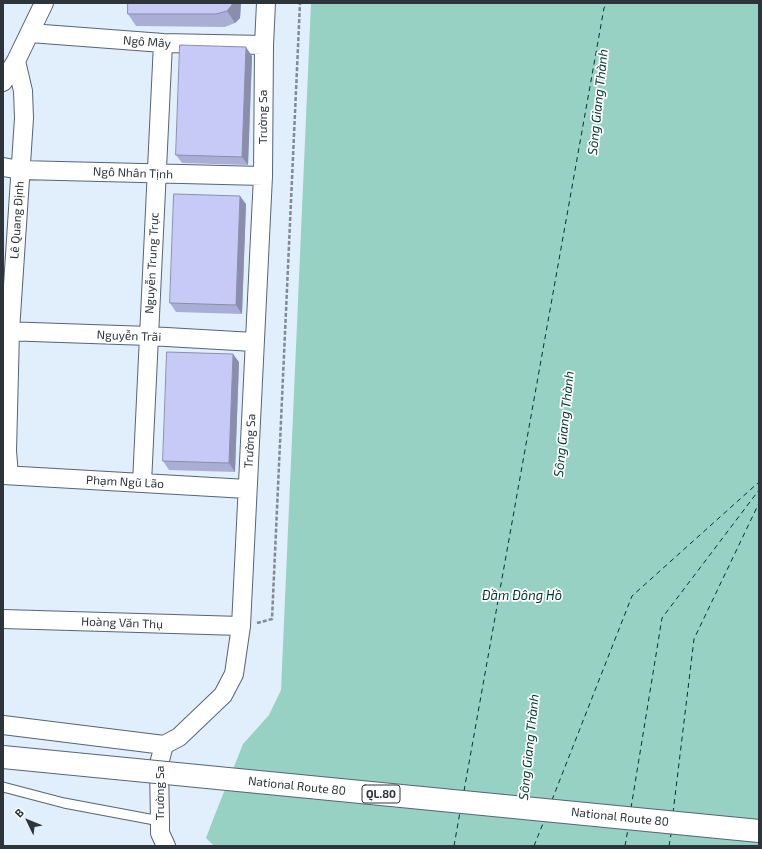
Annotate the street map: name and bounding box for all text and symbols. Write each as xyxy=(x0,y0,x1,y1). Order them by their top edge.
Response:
street label: Ngô Mây xyxy=(123,33,171,51)
water label: Sông Giang Thành xyxy=(585,48,611,156)
street label: Trường Sa xyxy=(256,90,270,144)
street label: Ngô Nhân Tịnh xyxy=(93,164,173,182)
street label: Lê Quang Định xyxy=(7,181,27,259)
street label: Nguyễn Trung Trực xyxy=(142,212,162,314)
street label: Nguyễn Trãi xyxy=(96,328,162,344)
water label: Sông Giang Thành xyxy=(551,370,577,478)
street label: Trường Sa xyxy=(241,413,259,469)
street label: Phạm Ngũ Lão xyxy=(86,473,164,491)
water label: Đầm Đông Hồ xyxy=(482,588,562,604)
street label: Hoàng Văn Thụ xyxy=(81,614,163,632)
water label: Sông Giang Thành xyxy=(516,693,542,801)
street label: Trường Sa xyxy=(153,766,167,820)
street label: National Route 80 xyxy=(247,774,347,798)
road number: QL.80 xyxy=(362,785,400,803)
north arrow xyxy=(8,801,48,841)
text: B xyxy=(12,805,26,819)
street label: National Route 80 xyxy=(570,805,670,829)

